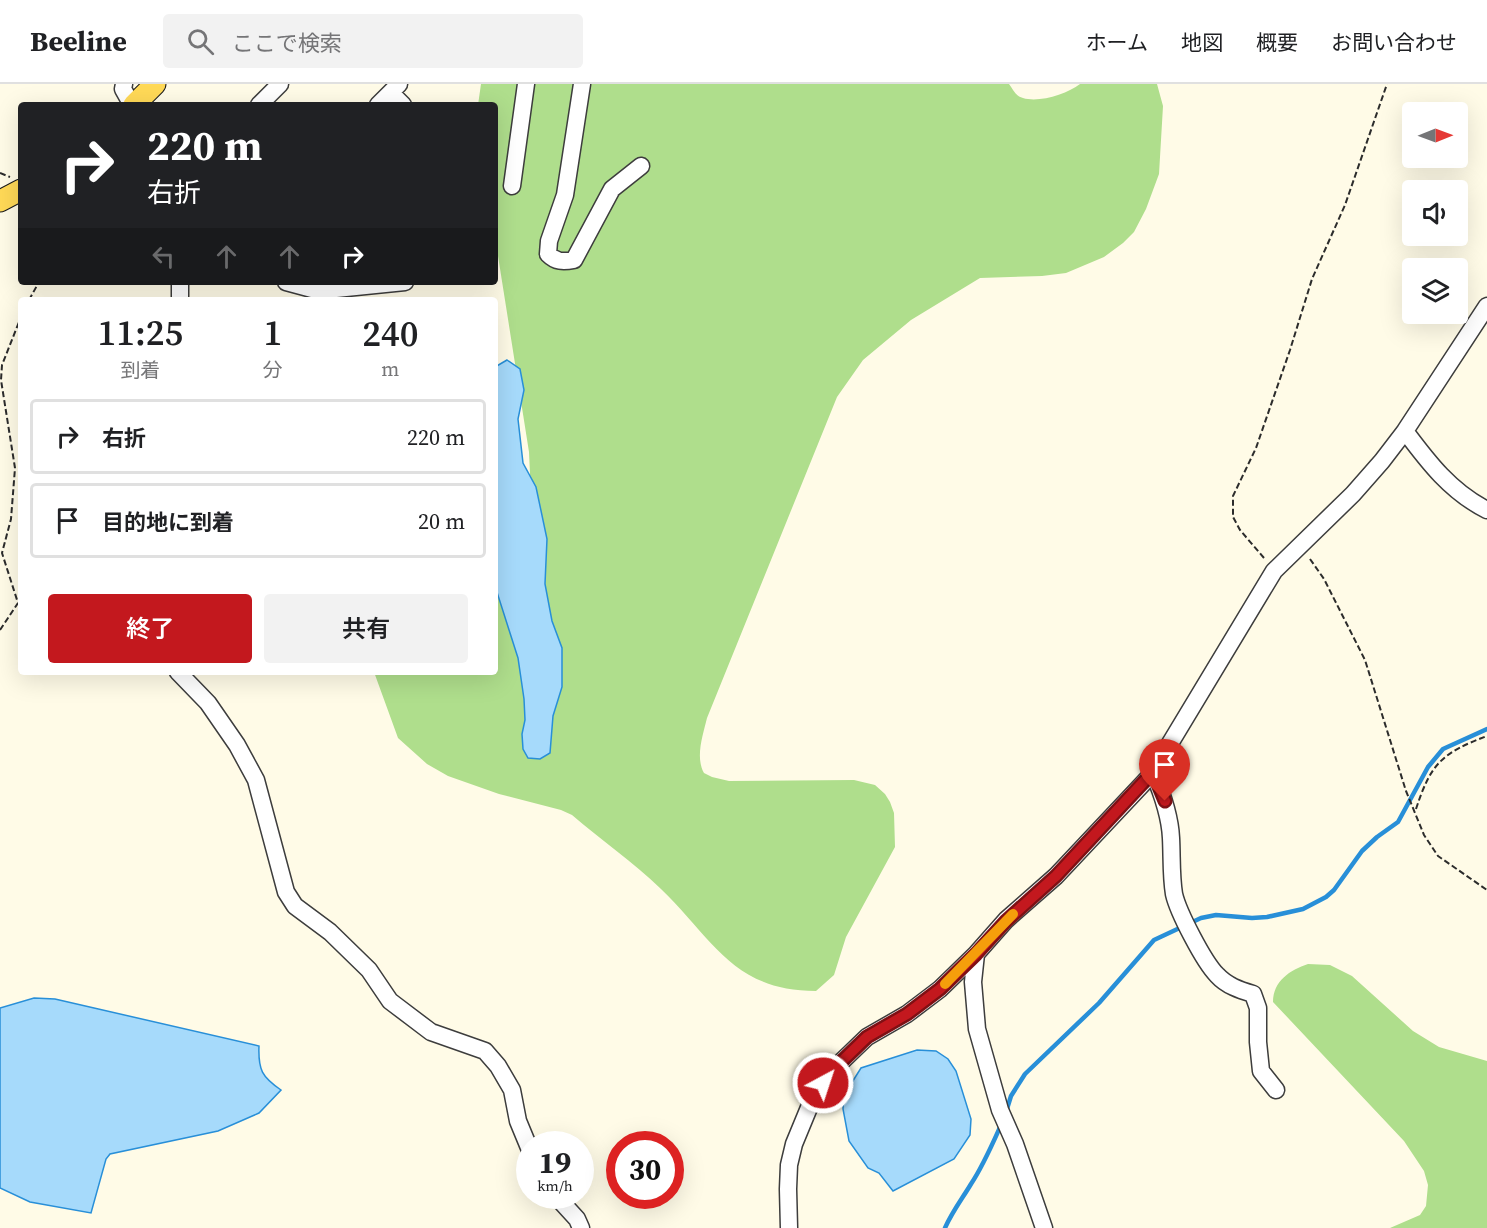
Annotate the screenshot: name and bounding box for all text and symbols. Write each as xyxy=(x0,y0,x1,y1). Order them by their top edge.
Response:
search box xyxy=(163,14,583,68)
text: Beeline xyxy=(30,22,127,60)
icon: search xyxy=(184,25,217,58)
text: ここで検索 xyxy=(232,28,342,58)
text: ホーム xyxy=(1086,28,1148,57)
text: 地図 xyxy=(1181,28,1223,57)
text: 概要 xyxy=(1256,28,1298,57)
text: お問い合わせ xyxy=(1331,28,1457,57)
north arrow xyxy=(1402,102,1468,168)
map controls xyxy=(1402,102,1468,324)
text: 220 m xyxy=(147,116,262,174)
icon: right xyxy=(48,126,126,204)
text: 右折 xyxy=(147,174,201,211)
button: sound xyxy=(1402,180,1468,246)
icon: left xyxy=(147,240,180,273)
icon: ahead xyxy=(210,240,243,273)
icon: ahead xyxy=(273,240,306,273)
icon: right xyxy=(336,240,369,273)
button: layers xyxy=(1402,258,1468,324)
text: 11:25 xyxy=(98,308,183,357)
text: 1 xyxy=(263,308,282,357)
text: 240 xyxy=(362,309,418,358)
text: m xyxy=(381,355,399,383)
text: 到着 xyxy=(120,356,160,384)
text: 分 xyxy=(263,356,283,384)
icon: right xyxy=(51,420,84,453)
text: 220 m xyxy=(407,422,465,452)
text: 右折 xyxy=(102,423,146,453)
icon: arrive xyxy=(51,504,84,537)
text: 20 m xyxy=(418,506,465,536)
text: 目的地に到着 xyxy=(102,507,234,537)
button: 終了 xyxy=(48,594,252,663)
button: 共有 xyxy=(264,594,468,663)
pin xyxy=(1139,739,1190,801)
icon: arrive xyxy=(1148,748,1181,781)
position arrow xyxy=(791,1051,855,1115)
speed limit sign: 30 xyxy=(606,1131,684,1209)
text: 19 xyxy=(539,1142,571,1183)
text: km/h xyxy=(537,1175,573,1196)

